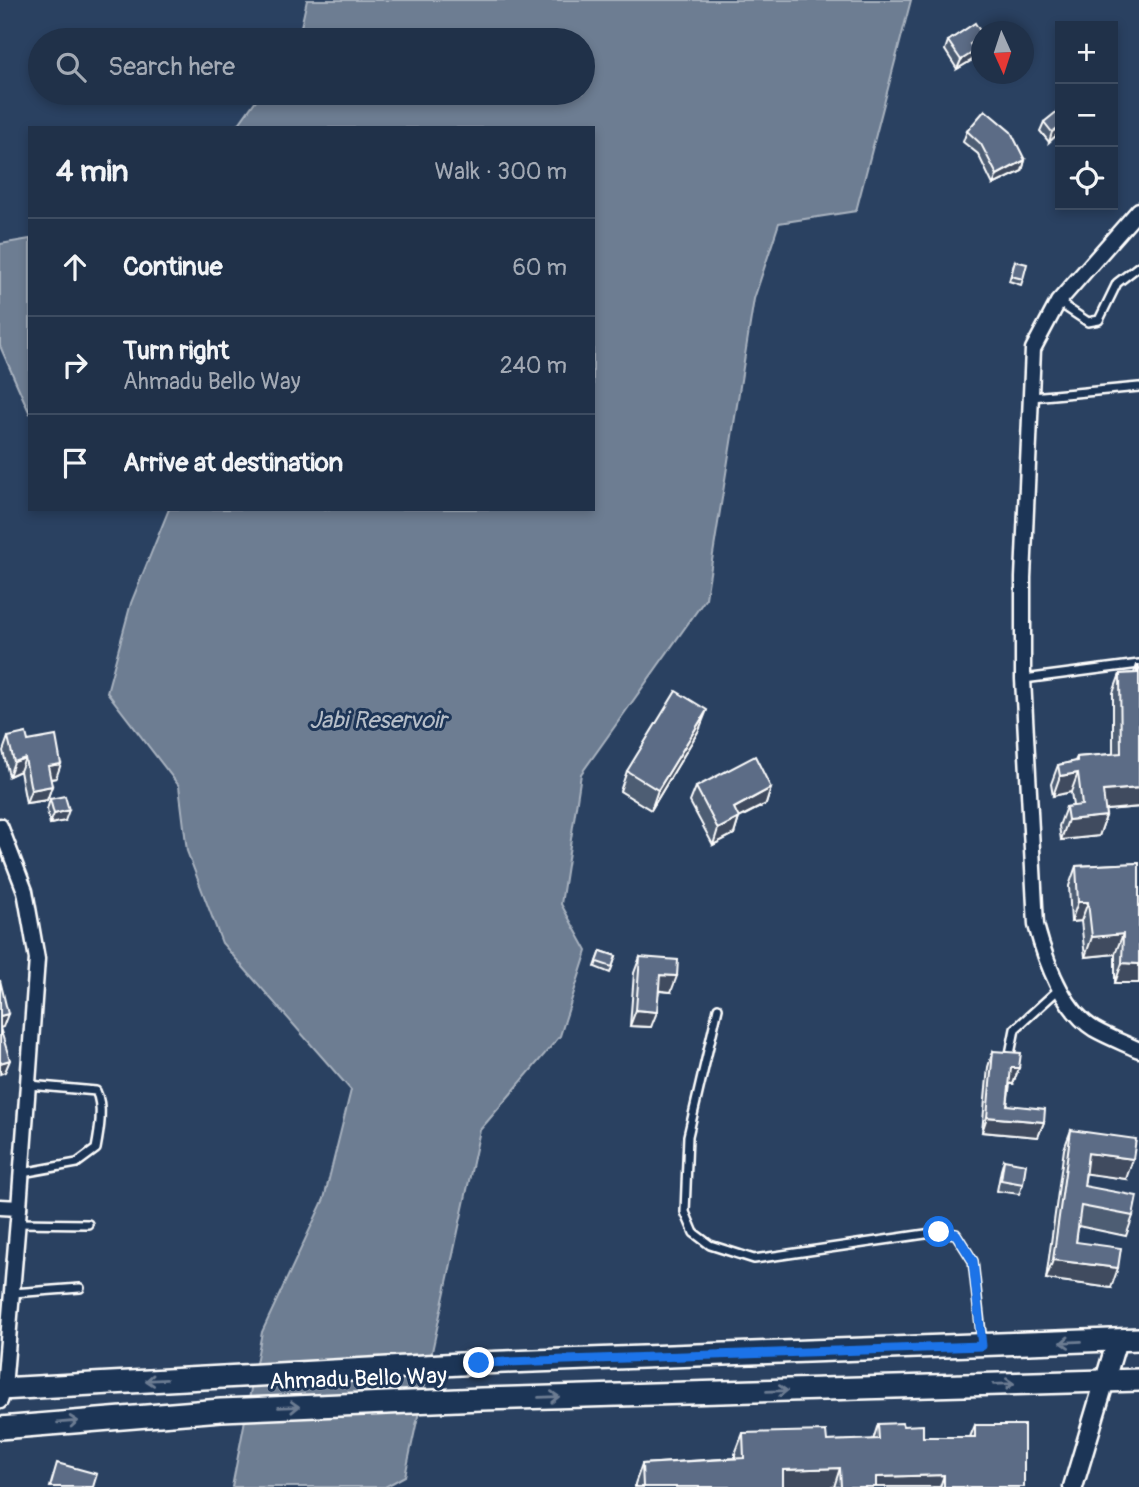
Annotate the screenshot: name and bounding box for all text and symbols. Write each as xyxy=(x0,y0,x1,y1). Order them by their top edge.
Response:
north arrow xyxy=(971,21,1034,84)
map controls xyxy=(1055,21,1118,210)
button: + xyxy=(1055,21,1118,84)
search box xyxy=(28,28,595,105)
icon: search xyxy=(52,48,90,86)
text: Search here xyxy=(108,51,235,83)
button: − xyxy=(1055,84,1118,147)
button: locate xyxy=(1055,147,1118,210)
text: 4 min xyxy=(56,153,129,190)
text: Walk · 300 m xyxy=(435,157,567,186)
icon: ahead xyxy=(56,248,94,286)
text: Continue xyxy=(123,251,223,283)
text: 60 m xyxy=(512,253,567,282)
text: Turn right xyxy=(123,335,229,367)
icon: right xyxy=(56,346,94,384)
text: 240 m xyxy=(500,351,567,380)
text: Ahmadu Bello Way xyxy=(123,367,300,396)
icon: arrive xyxy=(56,444,94,482)
text: Arrive at destination xyxy=(123,447,343,479)
water label: Jabi Reservoir xyxy=(309,706,450,735)
route start xyxy=(923,1216,954,1247)
one-way arrow xyxy=(1060,1336,1083,1349)
route end xyxy=(463,1347,494,1378)
street label: Ahmadu Bello Way xyxy=(269,1361,447,1396)
one-way arrow xyxy=(144,1373,167,1386)
one-way arrow xyxy=(992,1378,1015,1391)
one-way arrow xyxy=(765,1384,788,1397)
one-way arrow xyxy=(538,1390,561,1404)
one-way arrow xyxy=(277,1401,300,1414)
one-way arrow xyxy=(56,1415,79,1428)

